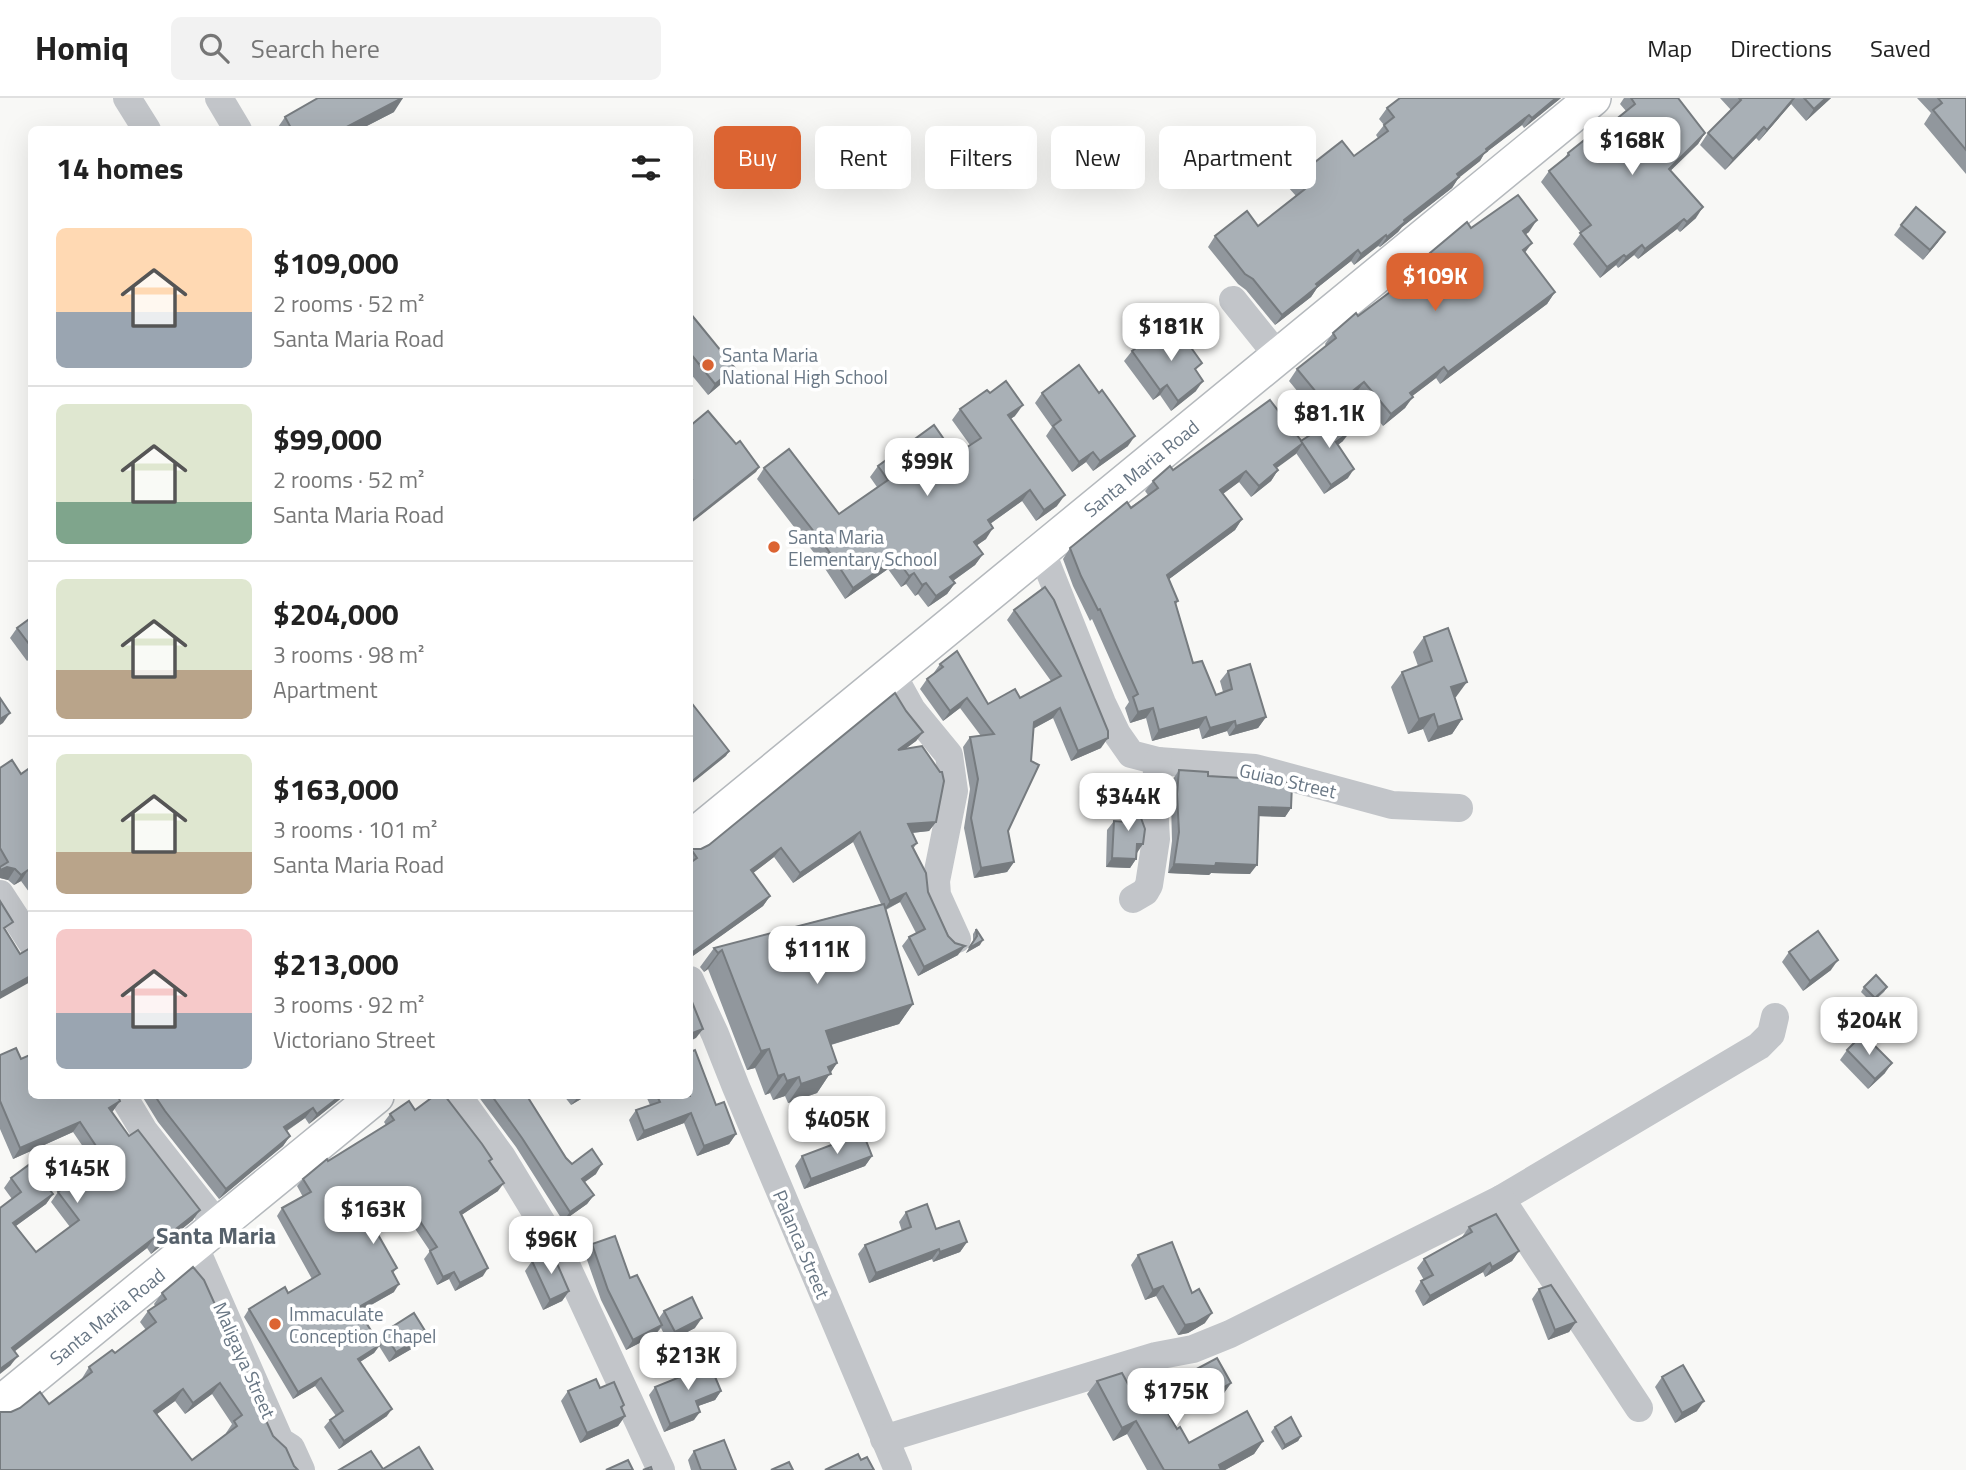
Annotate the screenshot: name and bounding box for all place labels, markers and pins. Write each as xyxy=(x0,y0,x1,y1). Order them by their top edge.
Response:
pin: $168K xyxy=(1583,118,1681,177)
pin: $109K xyxy=(1386,254,1484,313)
pin: $181K xyxy=(1122,303,1220,363)
place label: Santa Maria National High School xyxy=(722,340,888,391)
marker: Santa Maria National High School xyxy=(700,357,716,373)
pin: $81.1K xyxy=(1272,390,1386,450)
pin: $99K xyxy=(886,438,968,498)
place label: Santa Maria Elementary School xyxy=(788,522,937,573)
marker: Santa Maria Elementary School xyxy=(766,539,782,555)
pin: $344K xyxy=(1079,774,1177,833)
pin: $111K xyxy=(768,926,866,986)
pin: $204K xyxy=(1820,998,1918,1057)
pin: $405K xyxy=(788,1096,886,1156)
pin: $145K xyxy=(28,1146,126,1205)
pin: $163K xyxy=(324,1186,422,1246)
pin: $96K xyxy=(510,1216,592,1276)
place label: Immaculate Conception Chapel xyxy=(289,1299,436,1350)
marker: Immaculate Conception Chapel xyxy=(267,1316,283,1332)
pin: $213K xyxy=(639,1332,737,1392)
pin: $175K xyxy=(1127,1368,1225,1428)

